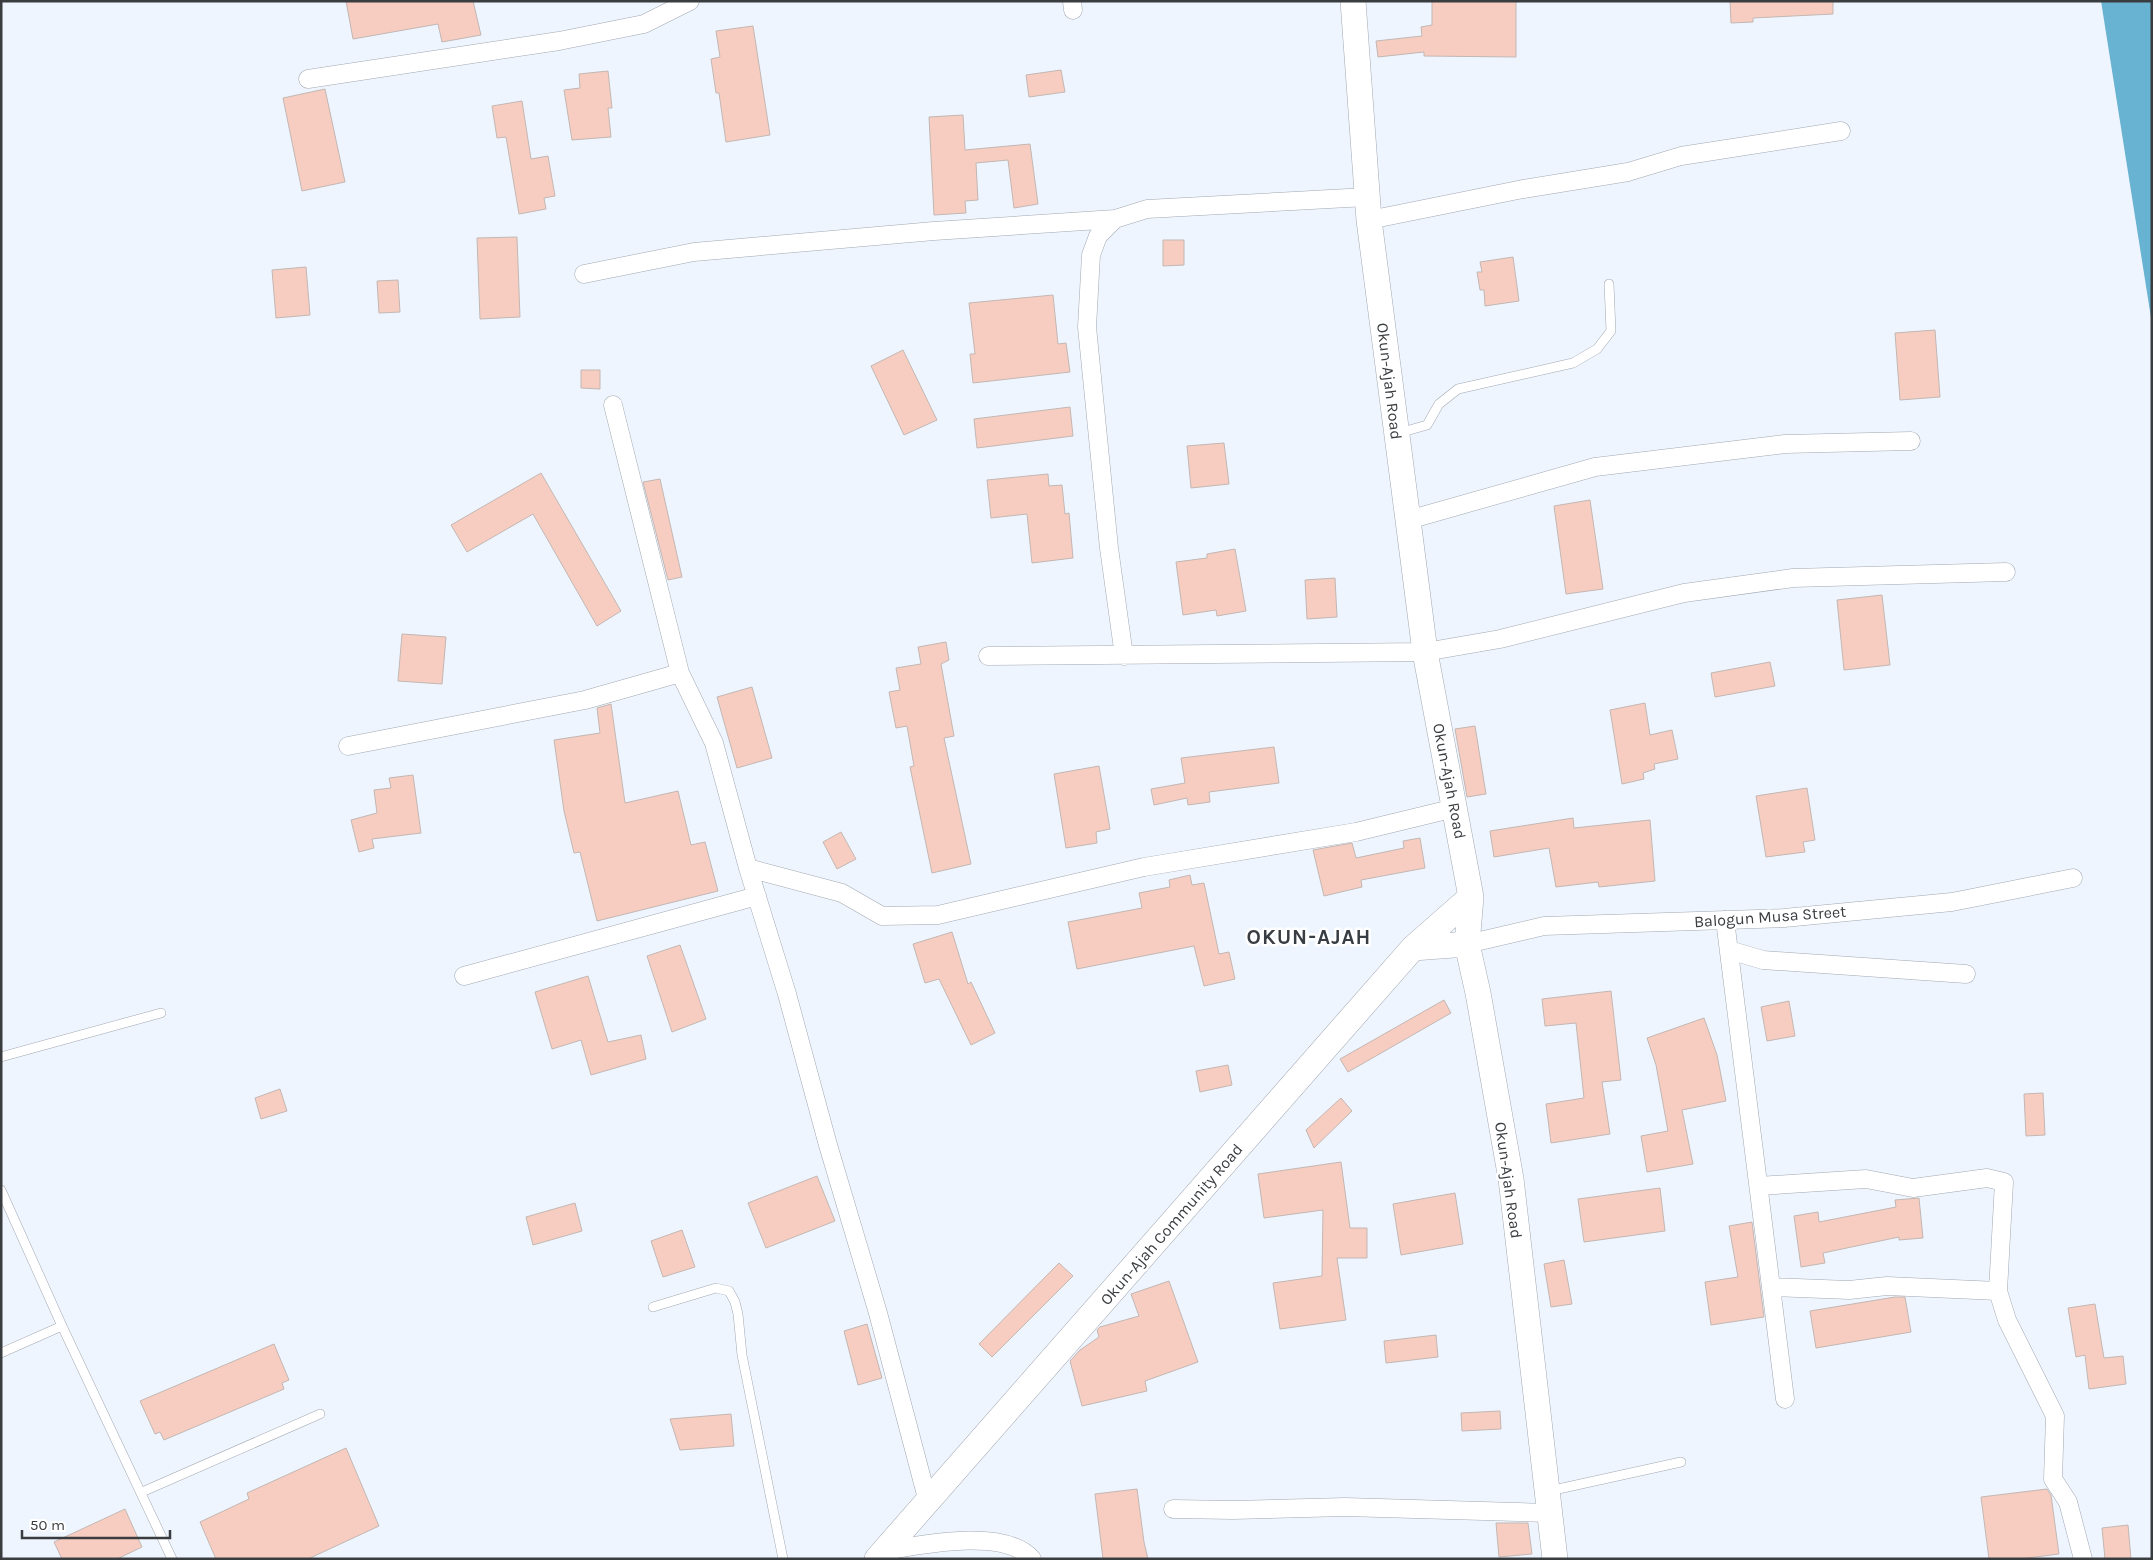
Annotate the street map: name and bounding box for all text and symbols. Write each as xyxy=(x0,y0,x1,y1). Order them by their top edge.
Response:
street label: Okun-Ajah Road xyxy=(1373,322,1406,441)
street label: Okun-Ajah Road xyxy=(1429,722,1470,841)
street label: Balogun Musa Street xyxy=(1693,902,1847,931)
district label: OKUN-AJAH xyxy=(1247,925,1371,949)
street label: Okun-Ajah Road xyxy=(1491,1121,1526,1240)
street label: Okun-Ajah Community Road xyxy=(1096,1140,1247,1309)
scale bar xyxy=(22,1508,170,1540)
text: 50 m xyxy=(30,1516,65,1534)

